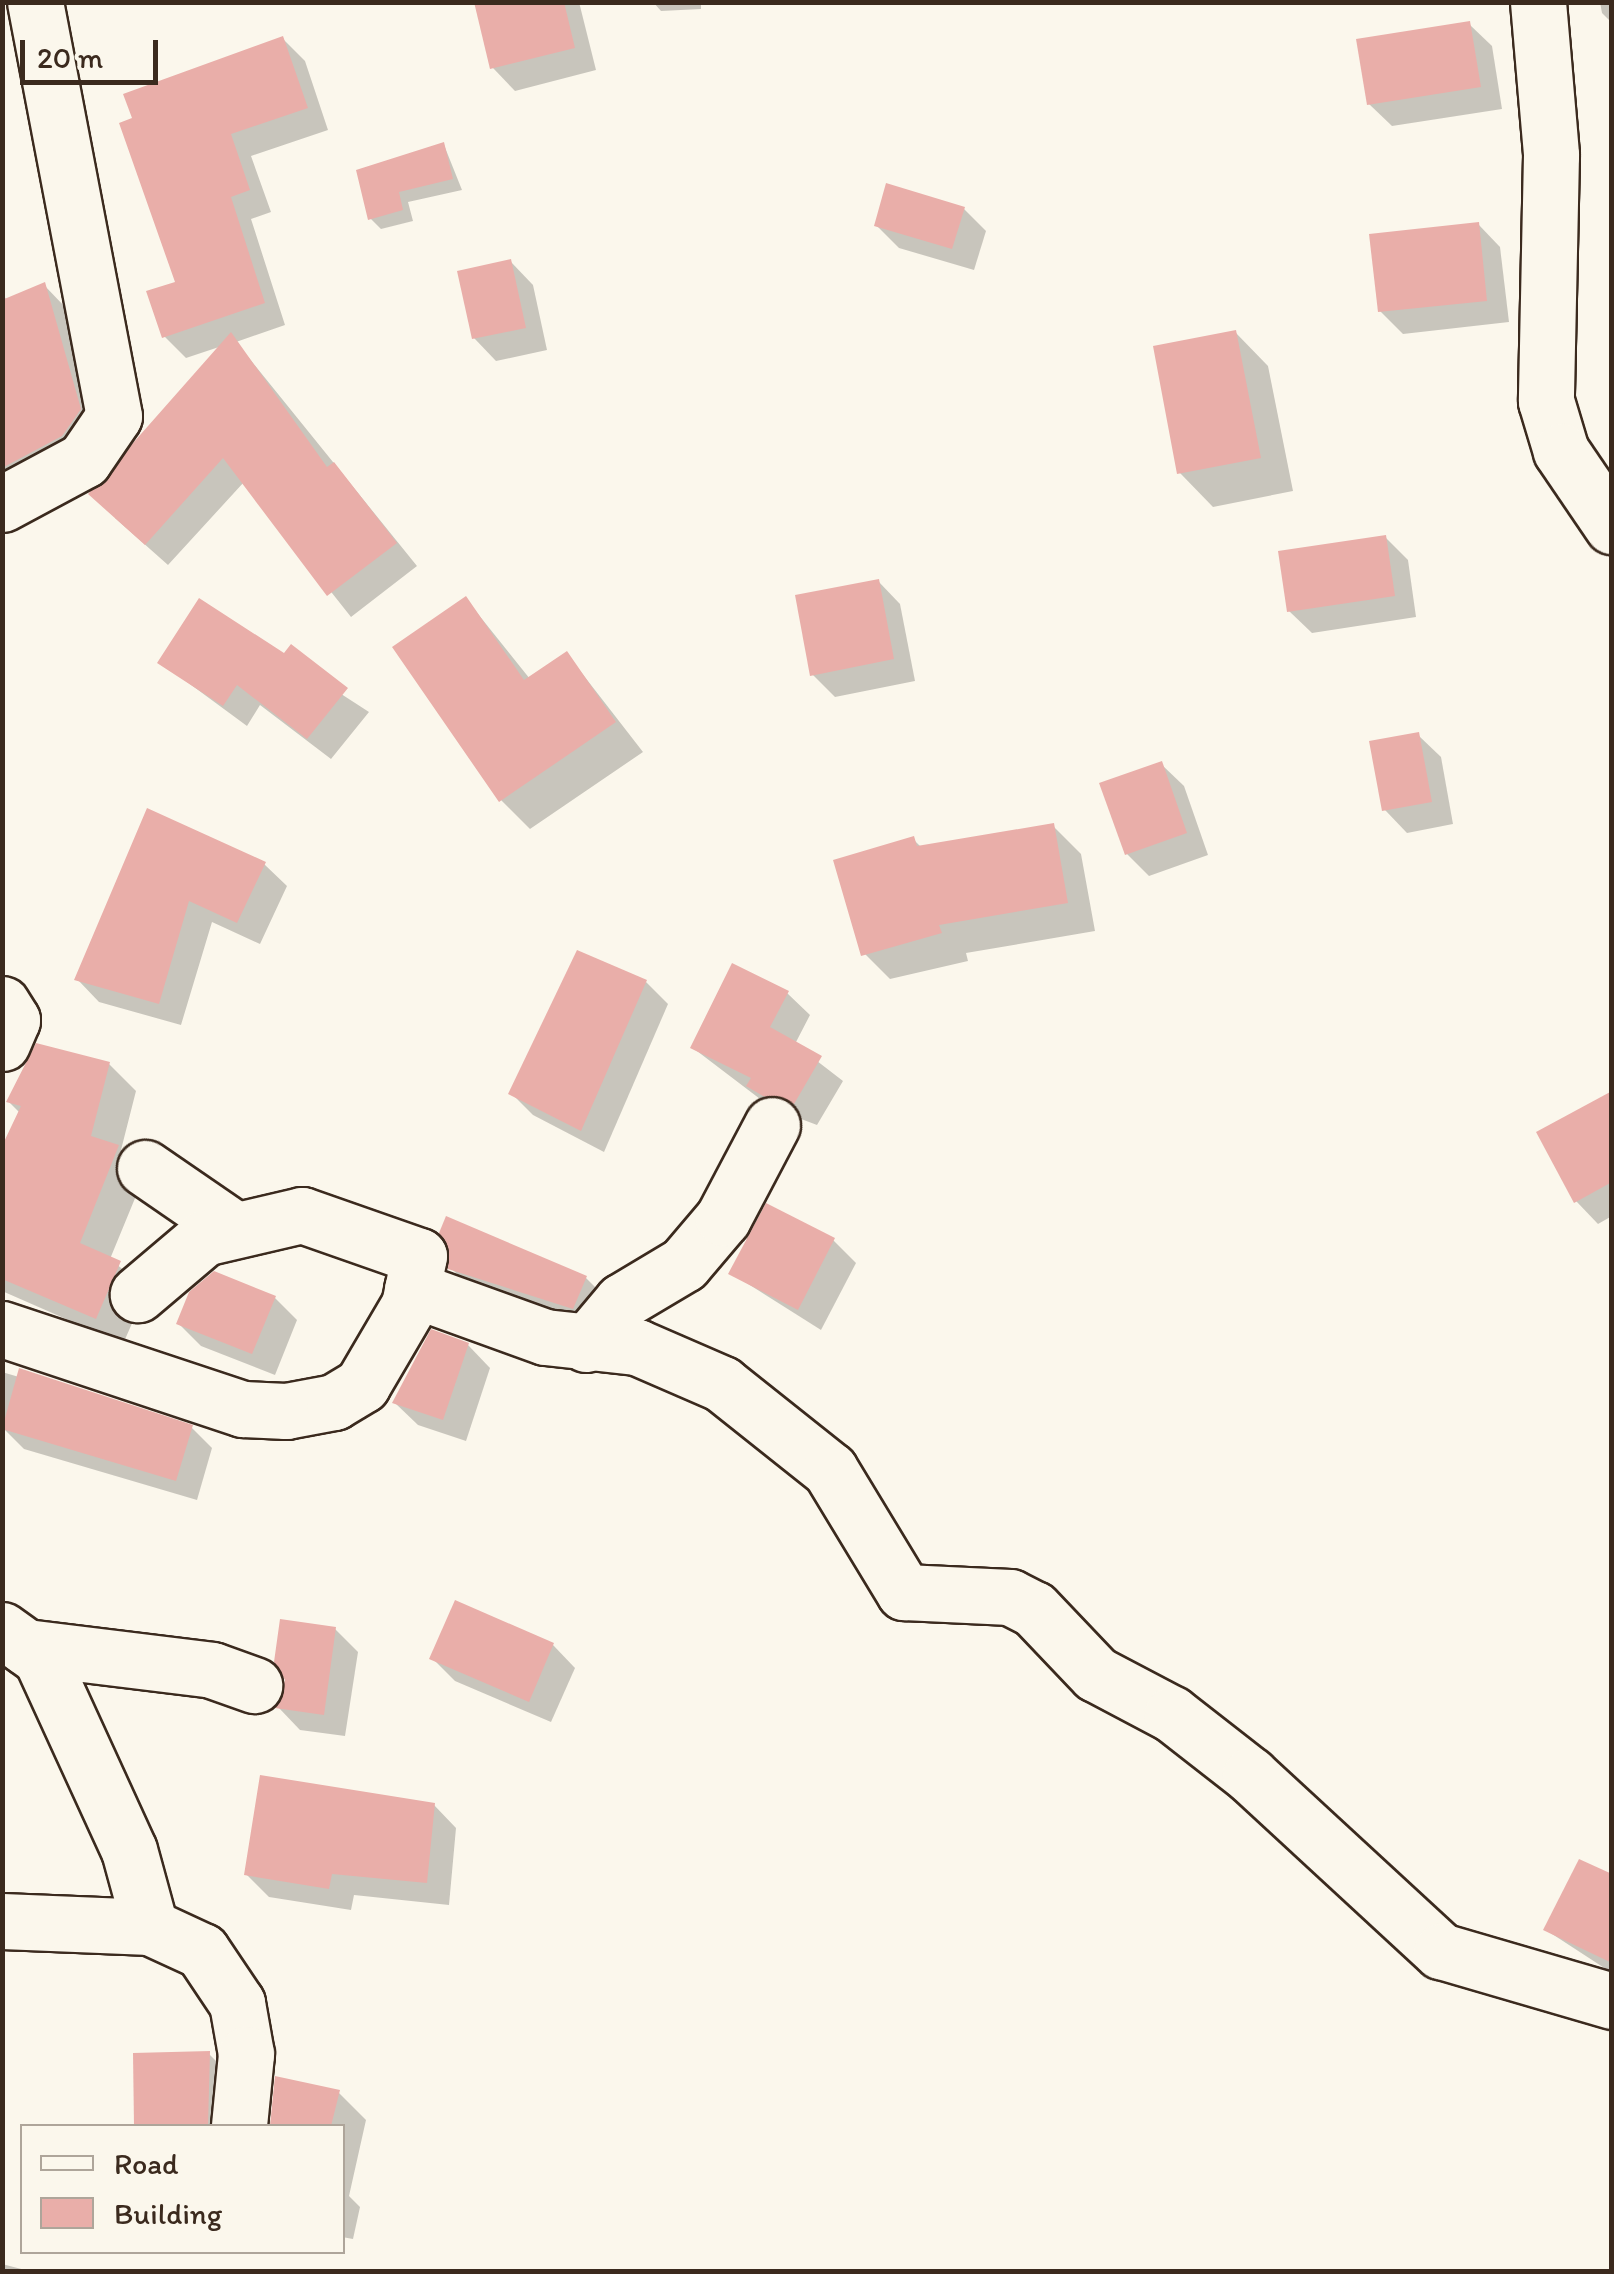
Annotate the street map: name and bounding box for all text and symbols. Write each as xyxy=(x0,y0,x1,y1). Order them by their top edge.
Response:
scale bar xyxy=(25,20,162,82)
text: 20 m xyxy=(37,39,103,76)
legend xyxy=(20,2124,345,2254)
text: Road xyxy=(114,2145,179,2182)
text: Building xyxy=(114,2195,222,2232)

